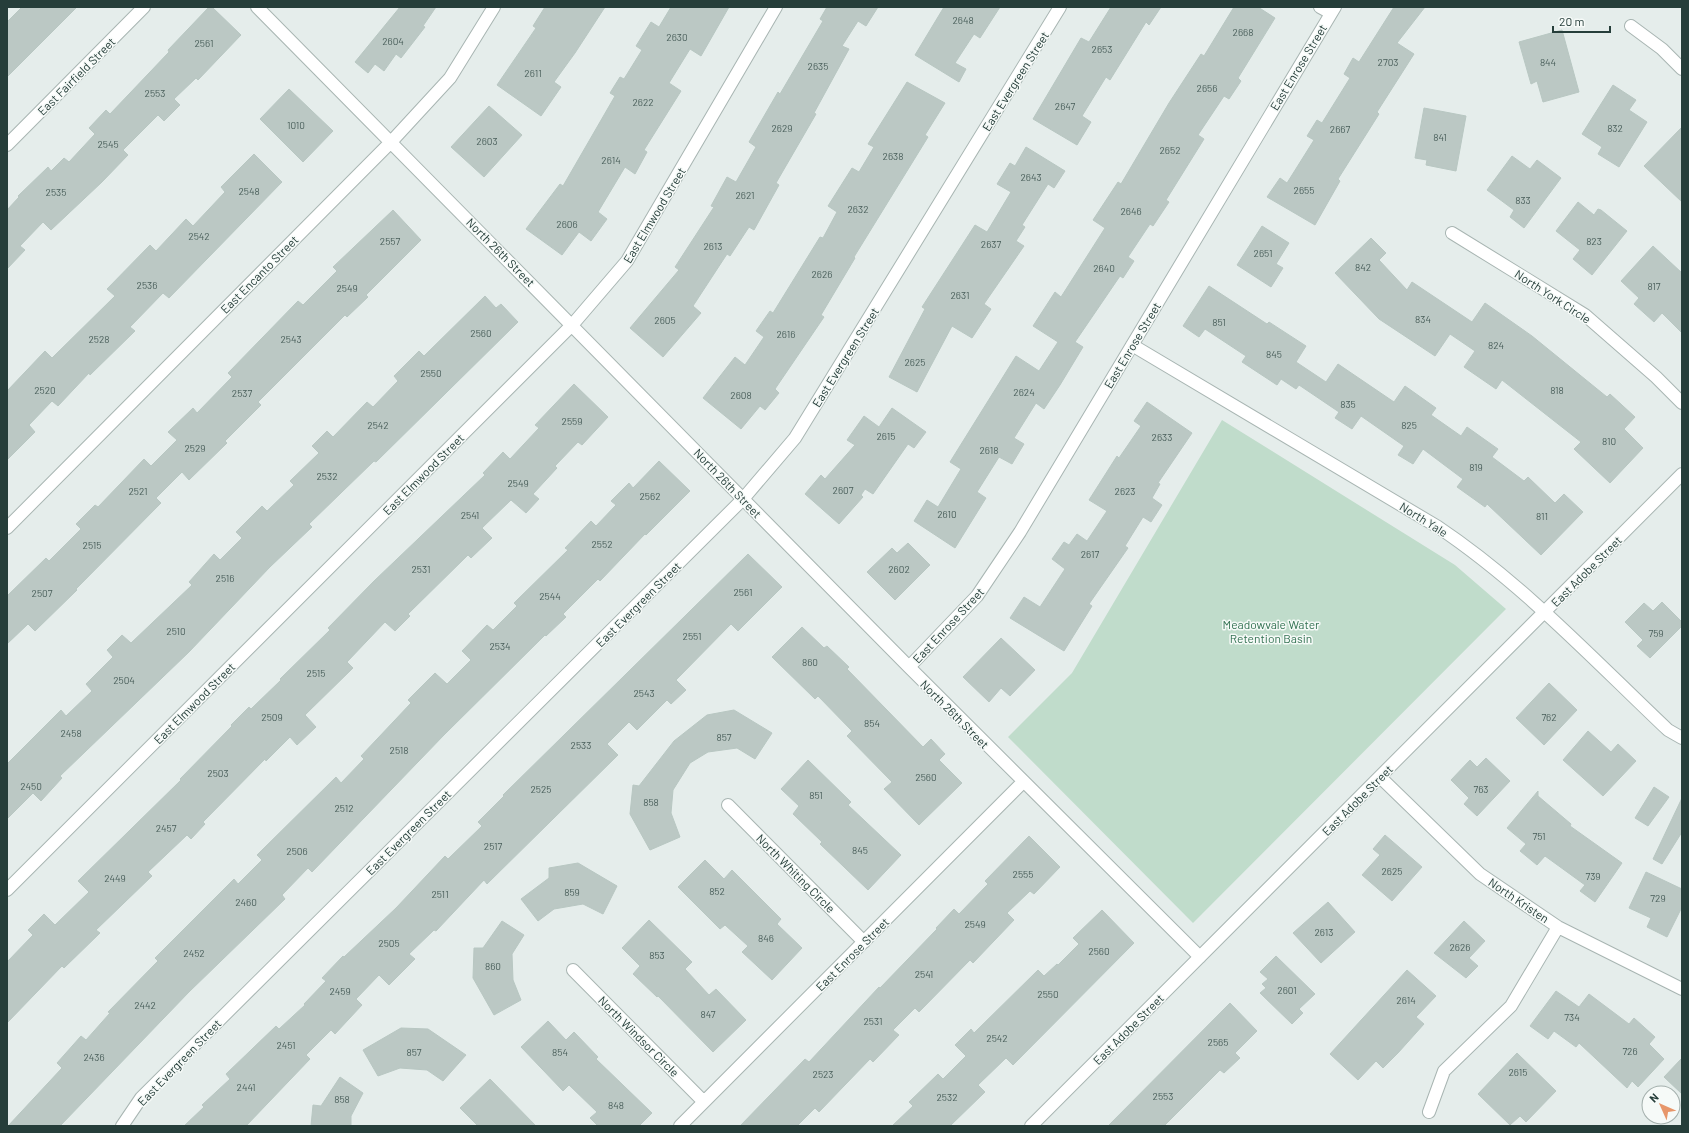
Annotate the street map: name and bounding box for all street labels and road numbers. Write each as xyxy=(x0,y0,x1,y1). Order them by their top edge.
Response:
street label: East Enrose Street xyxy=(1267,21,1329,113)
street label: East Evergreen Street xyxy=(979,29,1051,133)
street label: East Fairfield Street xyxy=(34,34,118,118)
street label: East Elmwood Street xyxy=(620,165,688,265)
street label: North 26th Street xyxy=(464,215,538,289)
street label: East Encanto Street xyxy=(217,232,301,316)
street label: North York Circle xyxy=(1512,266,1594,326)
street label: East Enrose Street xyxy=(1101,299,1163,391)
street label: East Evergreen Street xyxy=(809,305,881,409)
street label: East Elmwood Street xyxy=(380,431,466,517)
street label: North 26th Street xyxy=(691,445,765,521)
street label: North Yale xyxy=(1397,499,1451,539)
street label: East Adobe Street xyxy=(1548,533,1624,609)
street label: East Evergreen Street xyxy=(593,559,683,649)
street label: East Enrose Street xyxy=(910,584,986,666)
street label: East Elmwood Street xyxy=(151,660,237,746)
street label: North 26th Street xyxy=(918,677,992,751)
street label: East Adobe Street xyxy=(1319,762,1395,838)
street label: East Evergreen Street xyxy=(363,787,453,877)
street label: North Whiting Circle xyxy=(754,831,838,915)
street label: North Kristen xyxy=(1486,875,1552,925)
street label: East Enrose Street xyxy=(812,914,892,994)
street label: East Adobe Street xyxy=(1090,991,1166,1067)
street label: North Windsor Circle xyxy=(596,993,682,1079)
street label: East Evergreen Street xyxy=(134,1016,224,1108)

